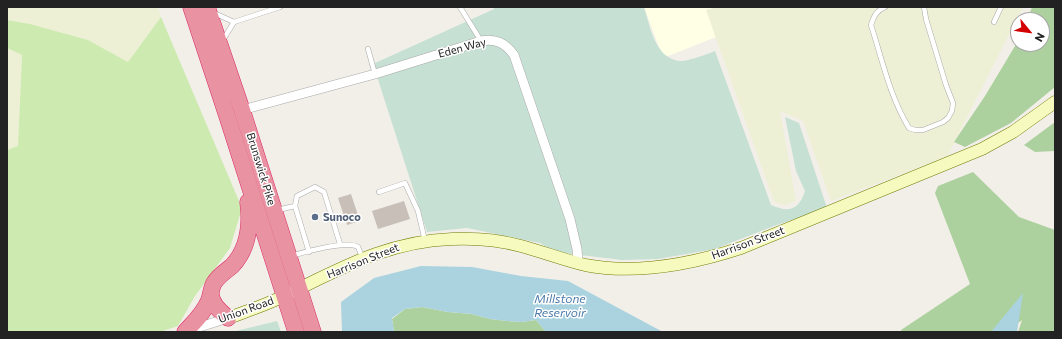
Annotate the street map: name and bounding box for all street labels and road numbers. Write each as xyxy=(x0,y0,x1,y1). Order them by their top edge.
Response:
street label: Eden Way xyxy=(437,35,487,61)
street label: Brunswick Pike xyxy=(244,131,278,207)
street label: Harrison Street xyxy=(710,224,786,262)
street label: Harrison Street xyxy=(325,241,401,281)
street label: Union Road xyxy=(217,294,275,326)

